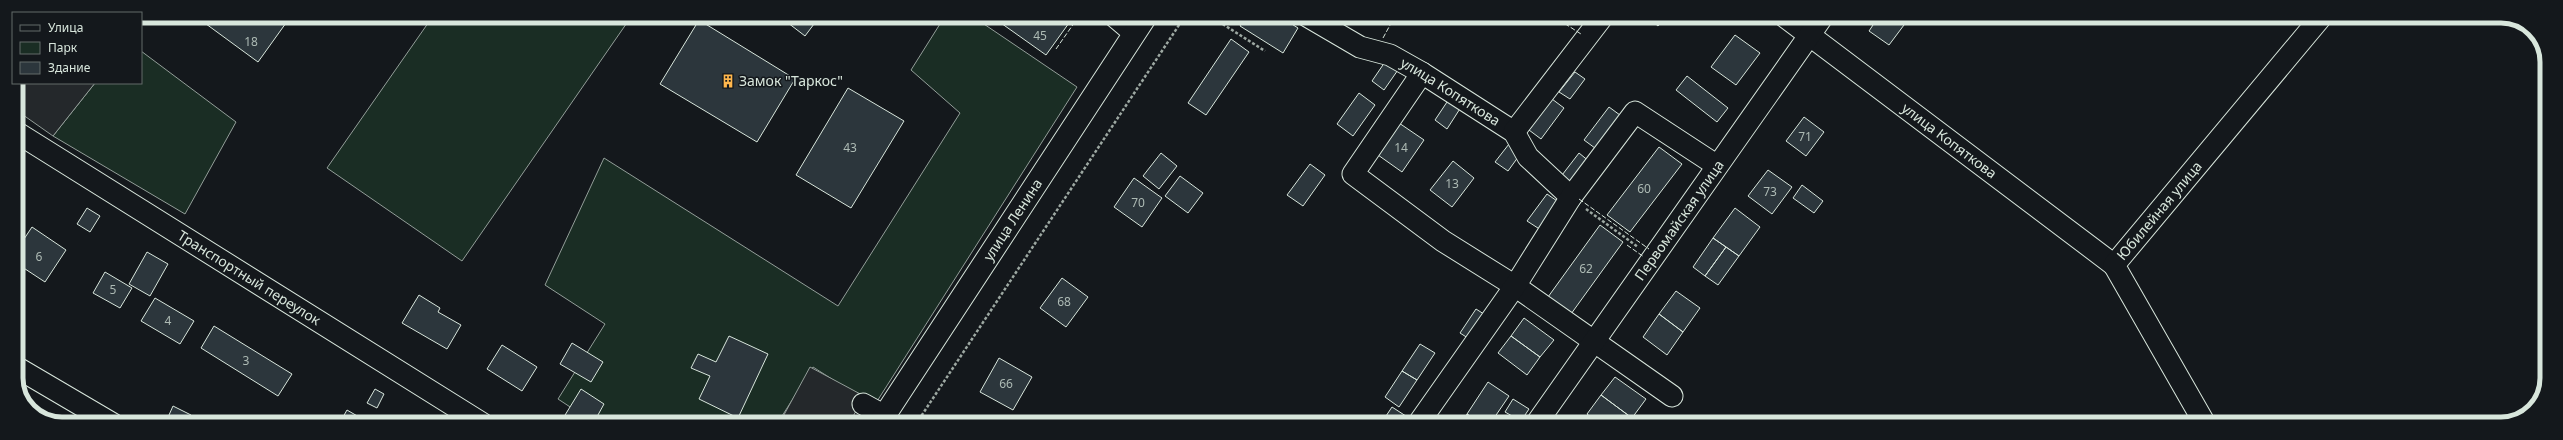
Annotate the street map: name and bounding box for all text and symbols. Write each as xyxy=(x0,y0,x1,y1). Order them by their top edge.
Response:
legend xyxy=(12,12,142,84)
text: Улица xyxy=(48,19,83,36)
house number: 45 xyxy=(1033,27,1047,44)
house number: 18 xyxy=(244,33,258,50)
text: Парк xyxy=(48,39,78,56)
street label: улица Копяткова xyxy=(1397,53,1504,130)
text: Здание xyxy=(48,59,91,76)
place label: Замок "Таркос" xyxy=(739,71,843,90)
building icon: Замок "Таркос" xyxy=(720,73,736,89)
street label: улица Копяткова xyxy=(1898,98,2001,182)
house number: 71 xyxy=(1798,128,1812,145)
house number: 43 xyxy=(843,139,857,156)
house number: 14 xyxy=(1394,139,1408,156)
street label: Первомайская улица xyxy=(1630,156,1728,284)
street label: Юбилейная улица xyxy=(2112,157,2206,264)
street label: улица Ленина xyxy=(978,175,1046,264)
house number: 13 xyxy=(1445,175,1459,192)
house number: 60 xyxy=(1637,180,1651,197)
house number: 73 xyxy=(1763,183,1777,200)
house number: 70 xyxy=(1131,194,1145,211)
street label: Транспортный переулок xyxy=(174,226,325,329)
house number: 6 xyxy=(36,248,43,265)
house number: 62 xyxy=(1579,260,1593,277)
house number: 5 xyxy=(110,281,117,298)
house number: 68 xyxy=(1057,293,1071,310)
house number: 4 xyxy=(165,312,172,329)
house number: 3 xyxy=(243,352,250,369)
house number: 66 xyxy=(999,375,1013,392)

